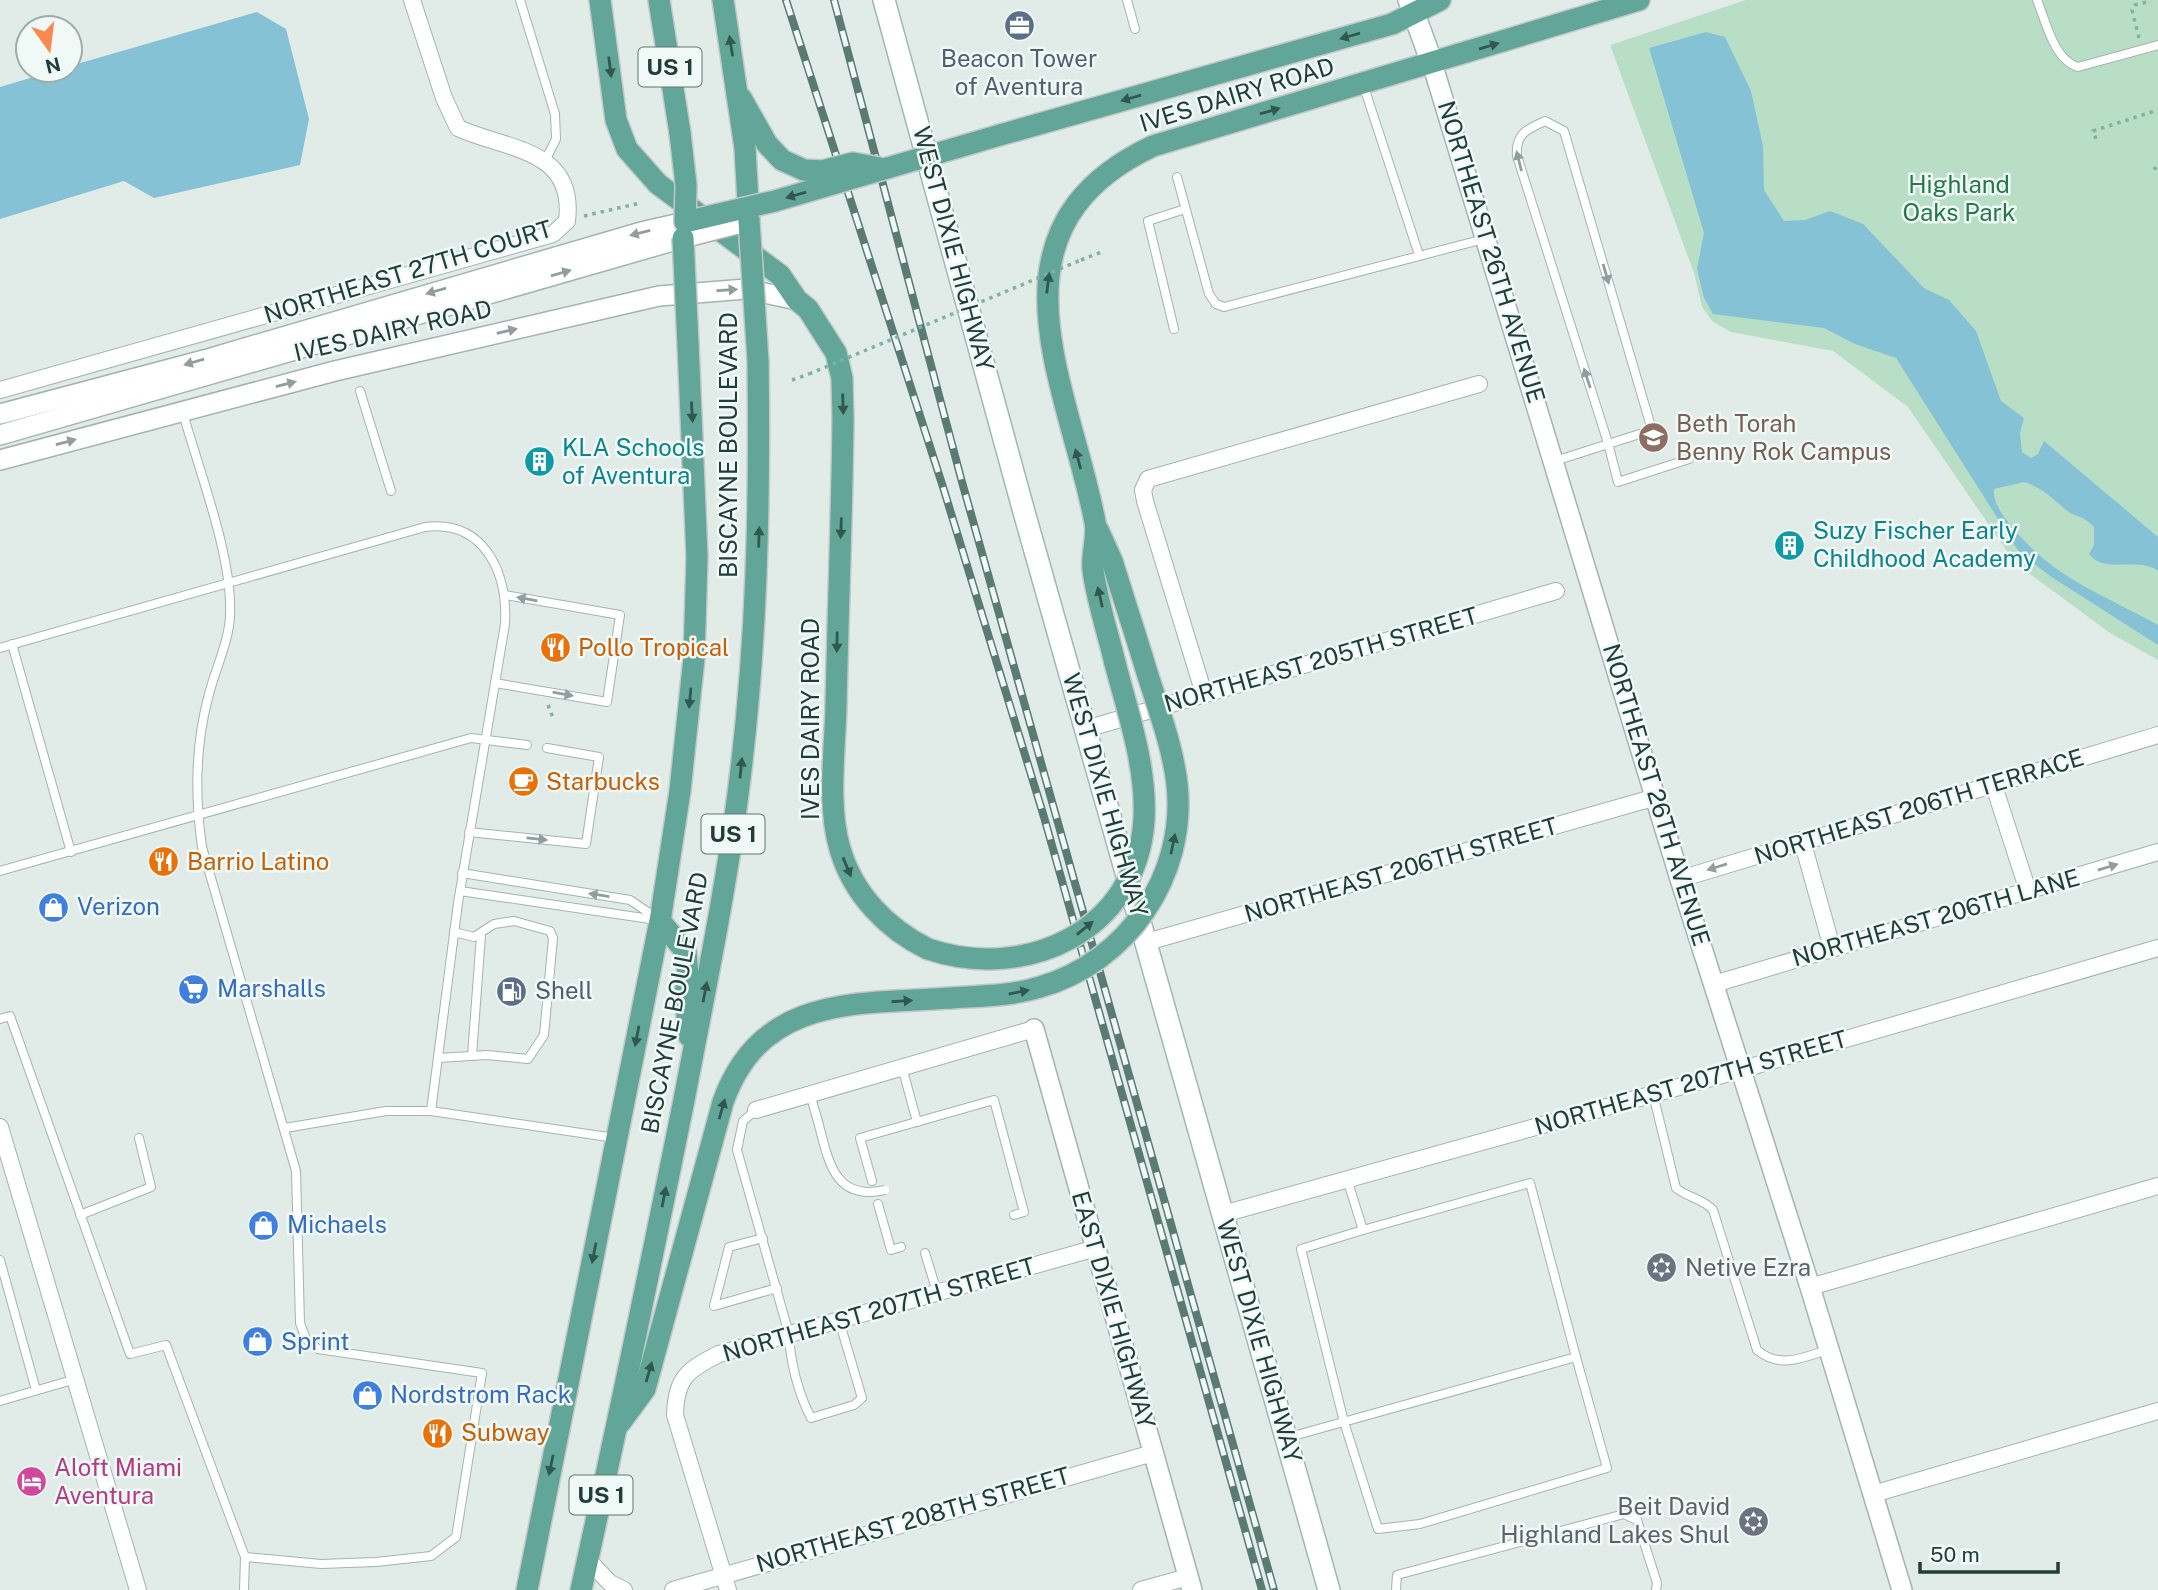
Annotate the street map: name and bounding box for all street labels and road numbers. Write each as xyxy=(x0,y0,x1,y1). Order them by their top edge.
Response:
road number: US 1 xyxy=(638,48,702,86)
street label: IVES DAIRY ROAD xyxy=(1136,51,1337,137)
street label: NORTHEAST 26TH AVENUE xyxy=(1433,97,1551,406)
street label: WEST DIXIE HIGHWAY xyxy=(908,123,1000,375)
street label: NORTHEAST 27TH COURT xyxy=(260,214,555,328)
street label: IVES DAIRY ROAD xyxy=(291,294,494,366)
street label: BISCAYNE BOULEVARD xyxy=(714,312,742,578)
street label: NORTHEAST 205TH STREET xyxy=(1161,601,1481,717)
street label: IVES DAIRY ROAD xyxy=(796,618,824,820)
street label: NORTHEAST 26TH AVENUE xyxy=(1598,640,1716,949)
street label: WEST DIXIE HIGHWAY xyxy=(1058,670,1154,920)
street label: NORTHEAST 206TH TERRACE xyxy=(1750,742,2087,870)
street label: NORTHEAST 206TH STREET xyxy=(1241,811,1561,927)
road number: US 1 xyxy=(702,814,764,854)
street label: NORTHEAST 206TH LANE xyxy=(1789,863,2083,972)
street label: BISCAYNE BOULEVARD xyxy=(635,870,713,1136)
street label: NORTHEAST 207TH STREET xyxy=(1531,1024,1850,1140)
street label: EAST DIXIE HIGHWAY xyxy=(1067,1188,1161,1432)
street label: WEST DIXIE HIGHWAY xyxy=(1212,1216,1308,1466)
street label: NORTHEAST 207TH STREET xyxy=(719,1251,1038,1367)
street label: NORTHEAST 208TH STREET xyxy=(753,1461,1073,1577)
road number: US 1 xyxy=(570,1476,632,1514)

